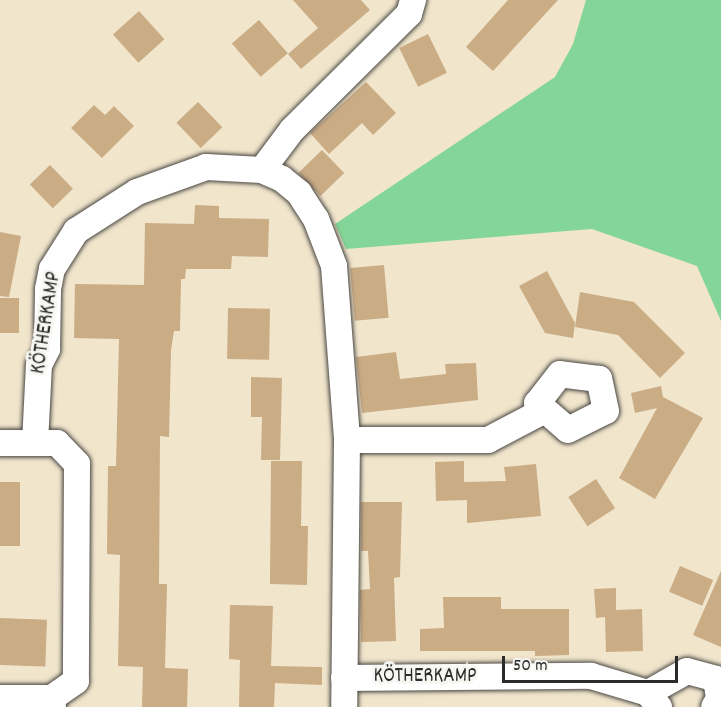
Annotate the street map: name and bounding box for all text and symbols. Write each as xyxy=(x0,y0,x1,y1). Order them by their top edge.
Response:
street label: KÖTHERKAMP xyxy=(26,270,68,376)
scale bar xyxy=(505,644,680,682)
text: 50 m xyxy=(513,654,548,679)
street label: KÖTHERKAMP xyxy=(373,664,477,690)

